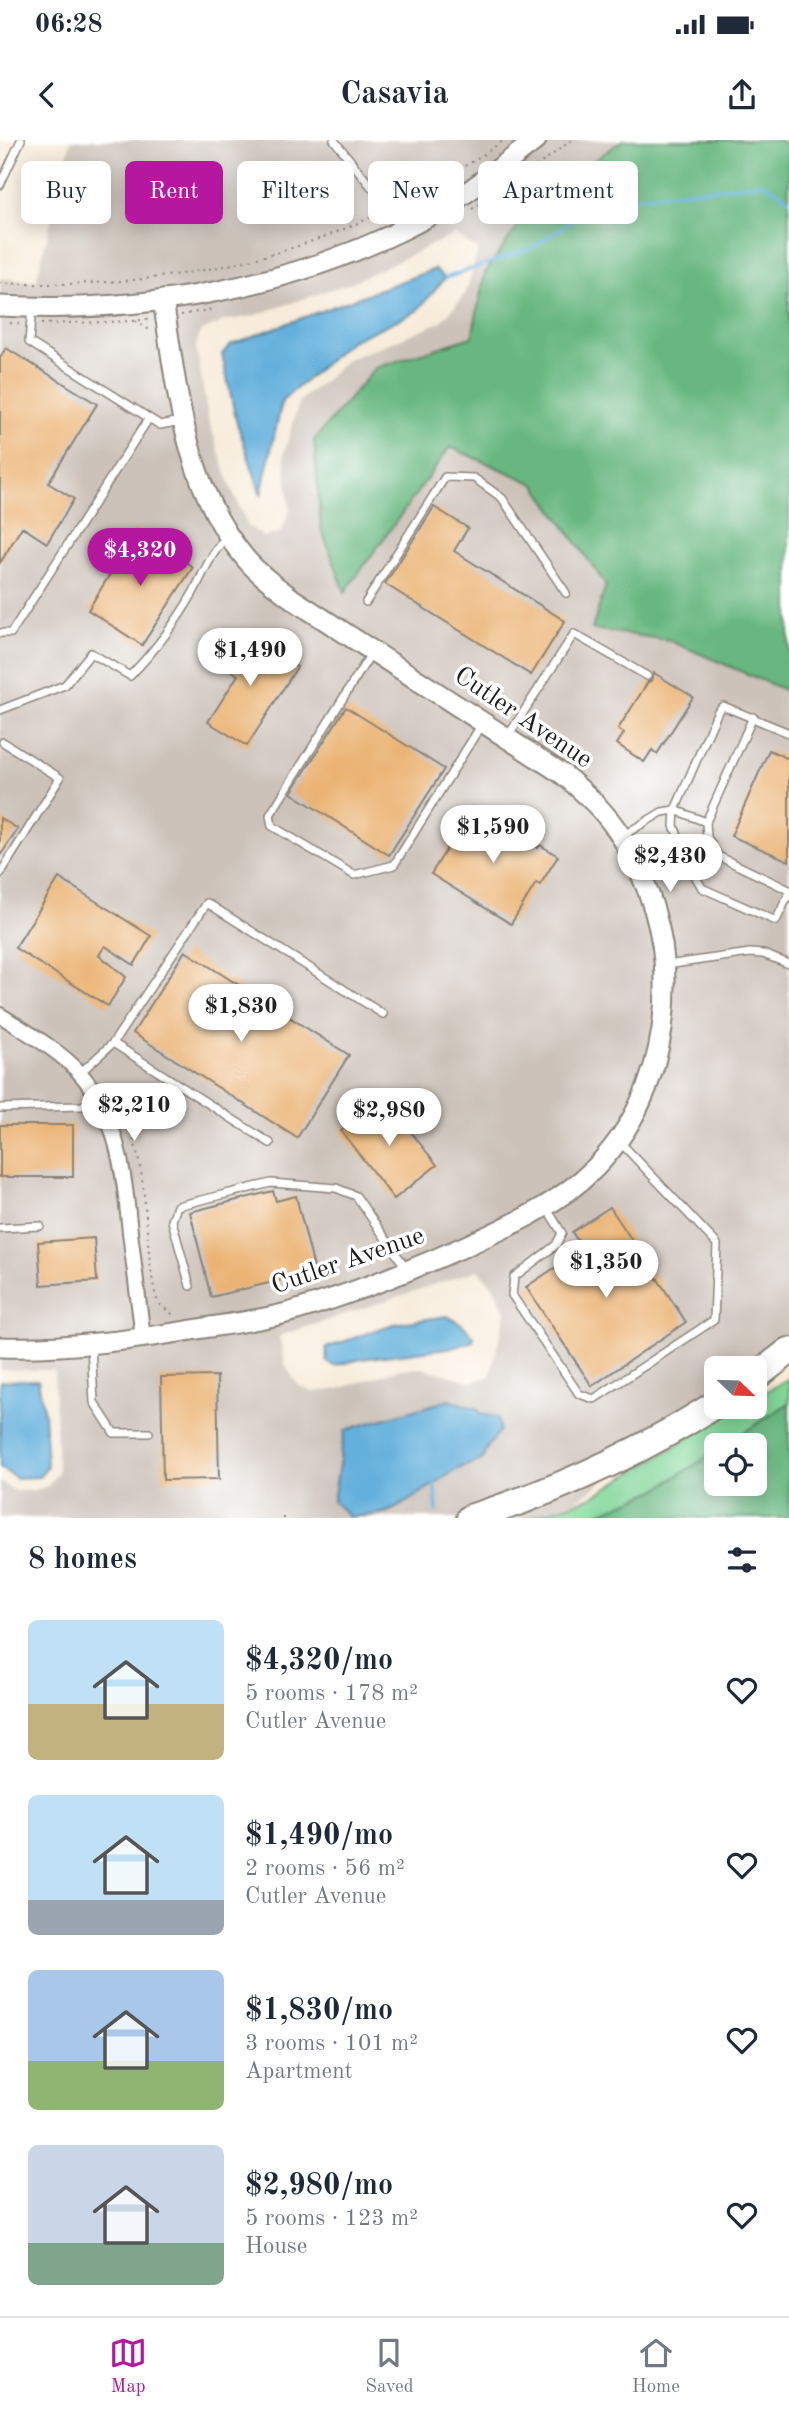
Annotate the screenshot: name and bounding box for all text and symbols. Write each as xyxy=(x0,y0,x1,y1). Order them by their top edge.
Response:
text: 06:28 xyxy=(35,12,103,38)
icon: back xyxy=(28,76,66,114)
icon: share xyxy=(723,76,761,114)
text: Casavia xyxy=(340,79,449,111)
chip: Buy xyxy=(21,161,111,224)
chip: Rent xyxy=(125,161,223,224)
chip: Filters xyxy=(237,161,354,224)
chip: New xyxy=(368,161,464,224)
chip: Apartment xyxy=(478,161,638,224)
pin: $4,320 xyxy=(83,528,197,588)
text: $4,320 xyxy=(103,539,177,562)
pin: $1,490 xyxy=(193,629,307,688)
text: $1,490 xyxy=(213,639,287,662)
street label: Cutler Avenue xyxy=(449,663,597,773)
pin: $1,590 xyxy=(436,806,550,865)
text: $1,590 xyxy=(456,816,530,839)
pin: $2,430 xyxy=(613,834,727,894)
text: $2,430 xyxy=(633,845,707,868)
pin: $1,830 xyxy=(184,984,298,1044)
text: $1,830 xyxy=(204,995,278,1018)
pin: $2,210 xyxy=(77,1084,191,1143)
pin: $2,980 xyxy=(332,1088,446,1148)
text: $2,210 xyxy=(97,1094,171,1117)
text: $2,980 xyxy=(352,1099,426,1122)
street label: Cutler Avenue xyxy=(268,1223,428,1299)
pin: $1,350 xyxy=(549,1240,663,1300)
text: $1,350 xyxy=(569,1251,643,1274)
north arrow xyxy=(704,1356,766,1419)
map controls xyxy=(704,1356,767,1496)
button: locate xyxy=(704,1433,767,1496)
icon: filters xyxy=(723,1541,761,1579)
text: 8 homes xyxy=(28,1545,137,1575)
text: $4,320/mo xyxy=(245,1646,393,1676)
icon: home xyxy=(84,1648,168,1732)
icon: heart xyxy=(723,1671,761,1709)
text: 5 rooms · 178 m² xyxy=(245,1682,418,1705)
text: Cutler Avenue xyxy=(245,1710,386,1733)
text: $1,490/mo xyxy=(245,1821,393,1851)
icon: home xyxy=(84,1823,168,1907)
icon: heart xyxy=(723,1846,761,1884)
text: 2 rooms · 56 m² xyxy=(245,1857,405,1880)
text: Cutler Avenue xyxy=(245,1885,386,1908)
text: $1,830/mo xyxy=(245,1996,393,2026)
icon: home xyxy=(84,1998,168,2082)
icon: heart xyxy=(723,2021,761,2059)
text: 3 rooms · 101 m² xyxy=(245,2032,418,2055)
text: Apartment xyxy=(245,2060,353,2083)
text: $2,980/mo xyxy=(245,2171,393,2201)
icon: home xyxy=(84,2173,168,2257)
icon: heart xyxy=(723,2196,761,2234)
text: 5 rooms · 123 m² xyxy=(245,2207,418,2230)
text: House xyxy=(245,2235,307,2258)
tab: Map xyxy=(109,2334,147,2399)
tab: Saved xyxy=(365,2334,414,2399)
tab: Home xyxy=(632,2334,680,2399)

